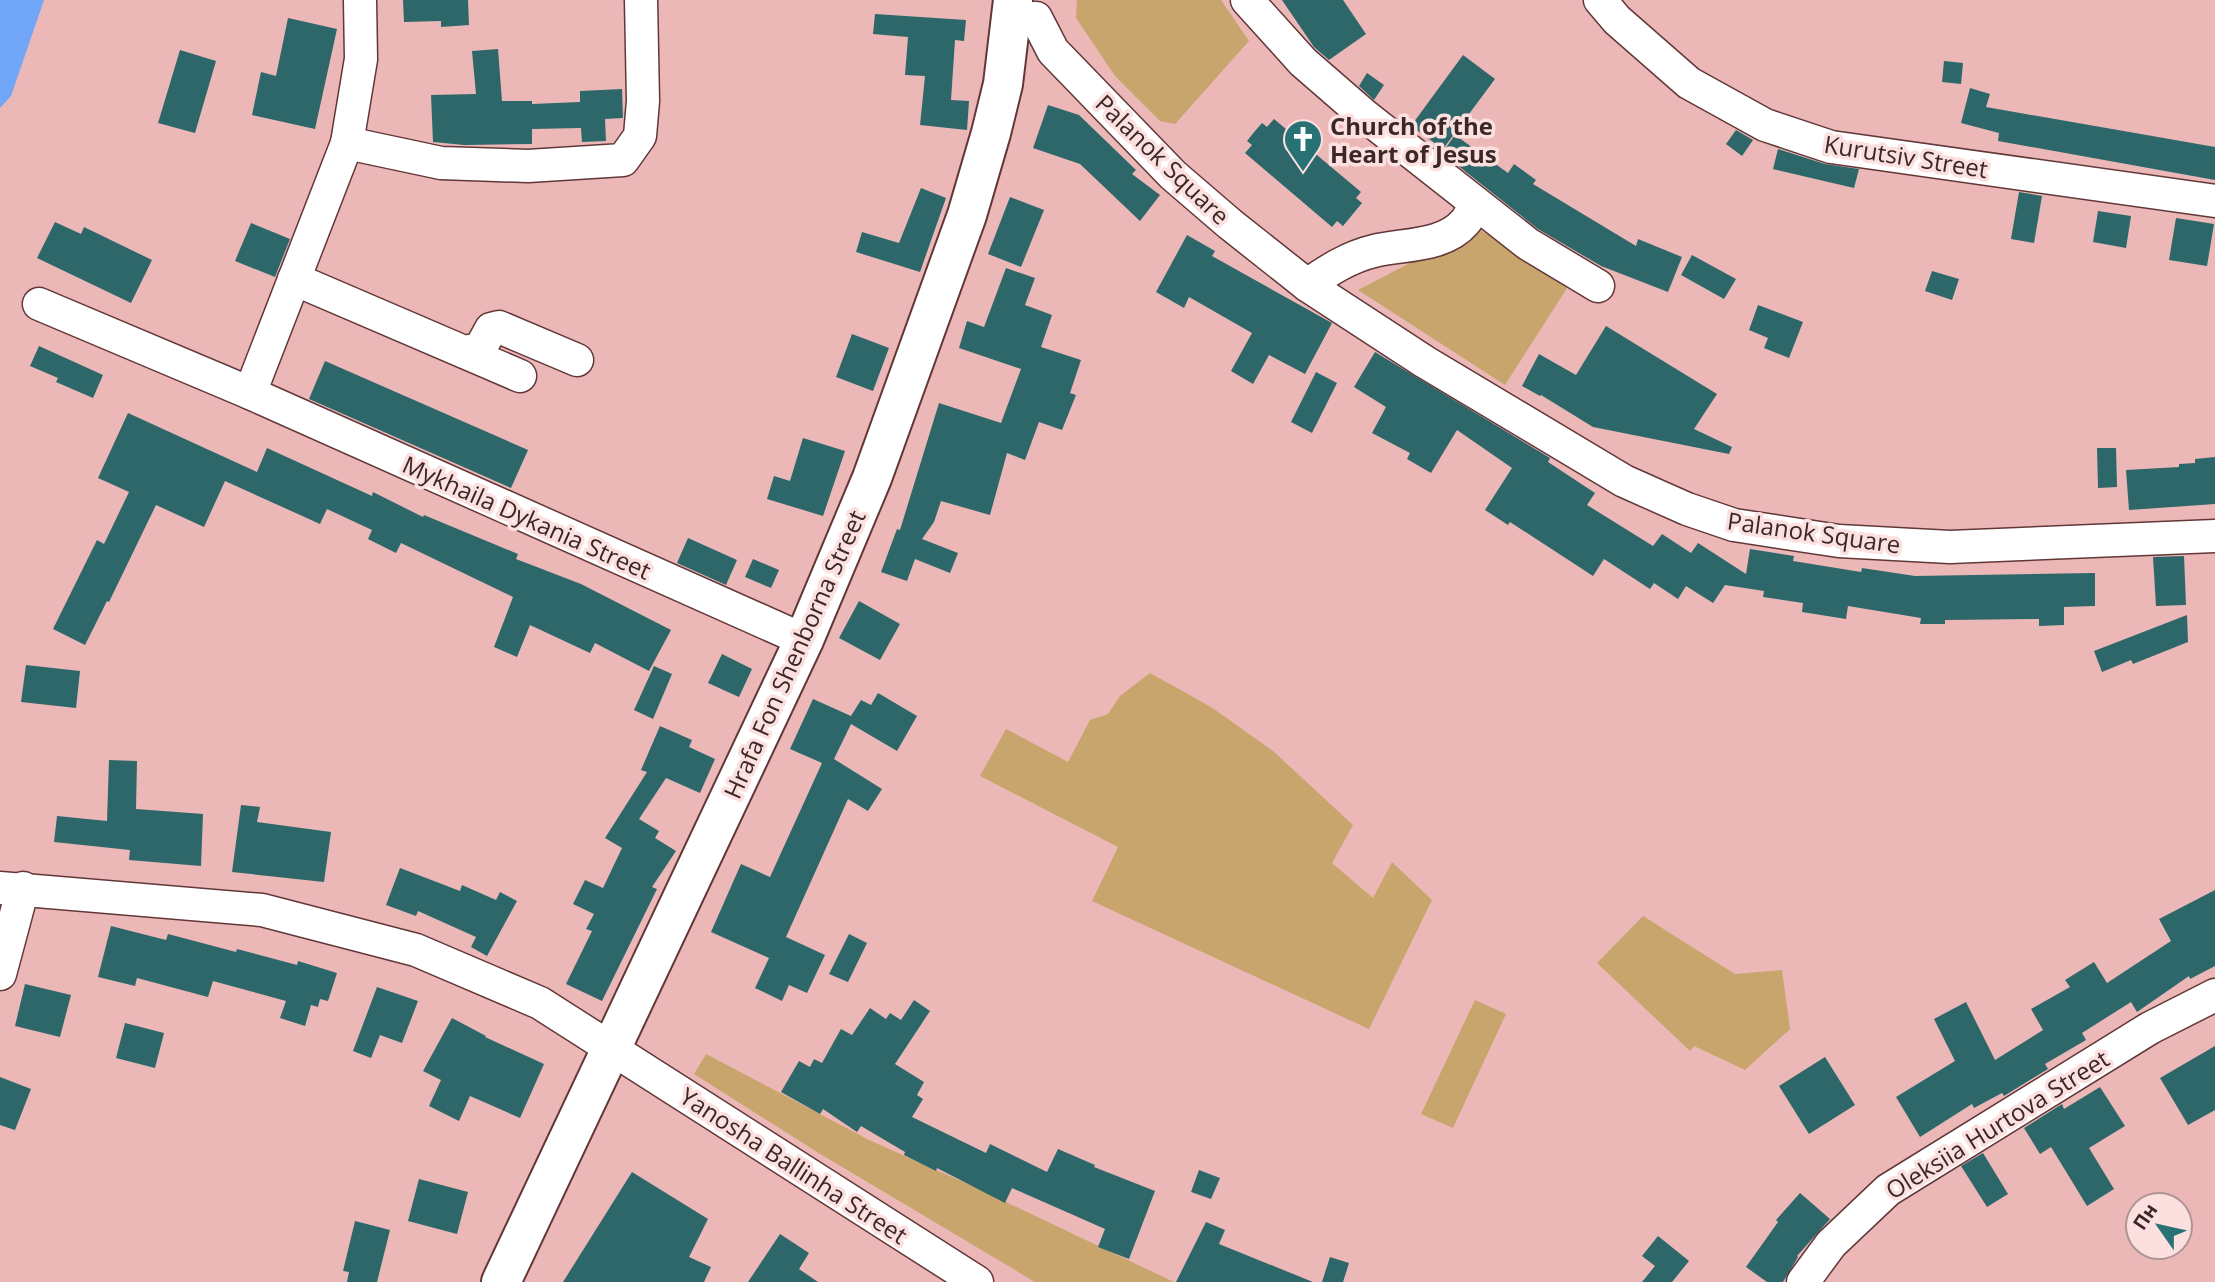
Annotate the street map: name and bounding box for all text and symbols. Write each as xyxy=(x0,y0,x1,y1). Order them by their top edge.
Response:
street label: Palanok Square xyxy=(1089,87,1237,231)
place label: Church of the Heart of Jesus xyxy=(1330,109,1497,170)
church icon: Church of the Heart of Jesus xyxy=(1282,118,1324,173)
street label: Kurutsiv Street xyxy=(1822,127,1990,185)
street label: Mykhaila Dykania Street xyxy=(398,447,656,587)
street label: Palanok Square xyxy=(1725,504,1903,560)
street label: Hrafa Fon Shenborna Street xyxy=(715,505,873,803)
street label: Oleksiia Hurtova Street xyxy=(1879,1042,2115,1206)
street label: Yanosha Ballinha Street xyxy=(674,1079,914,1251)
north arrow xyxy=(2124,1191,2194,1261)
text: Пн xyxy=(2127,1198,2163,1235)

